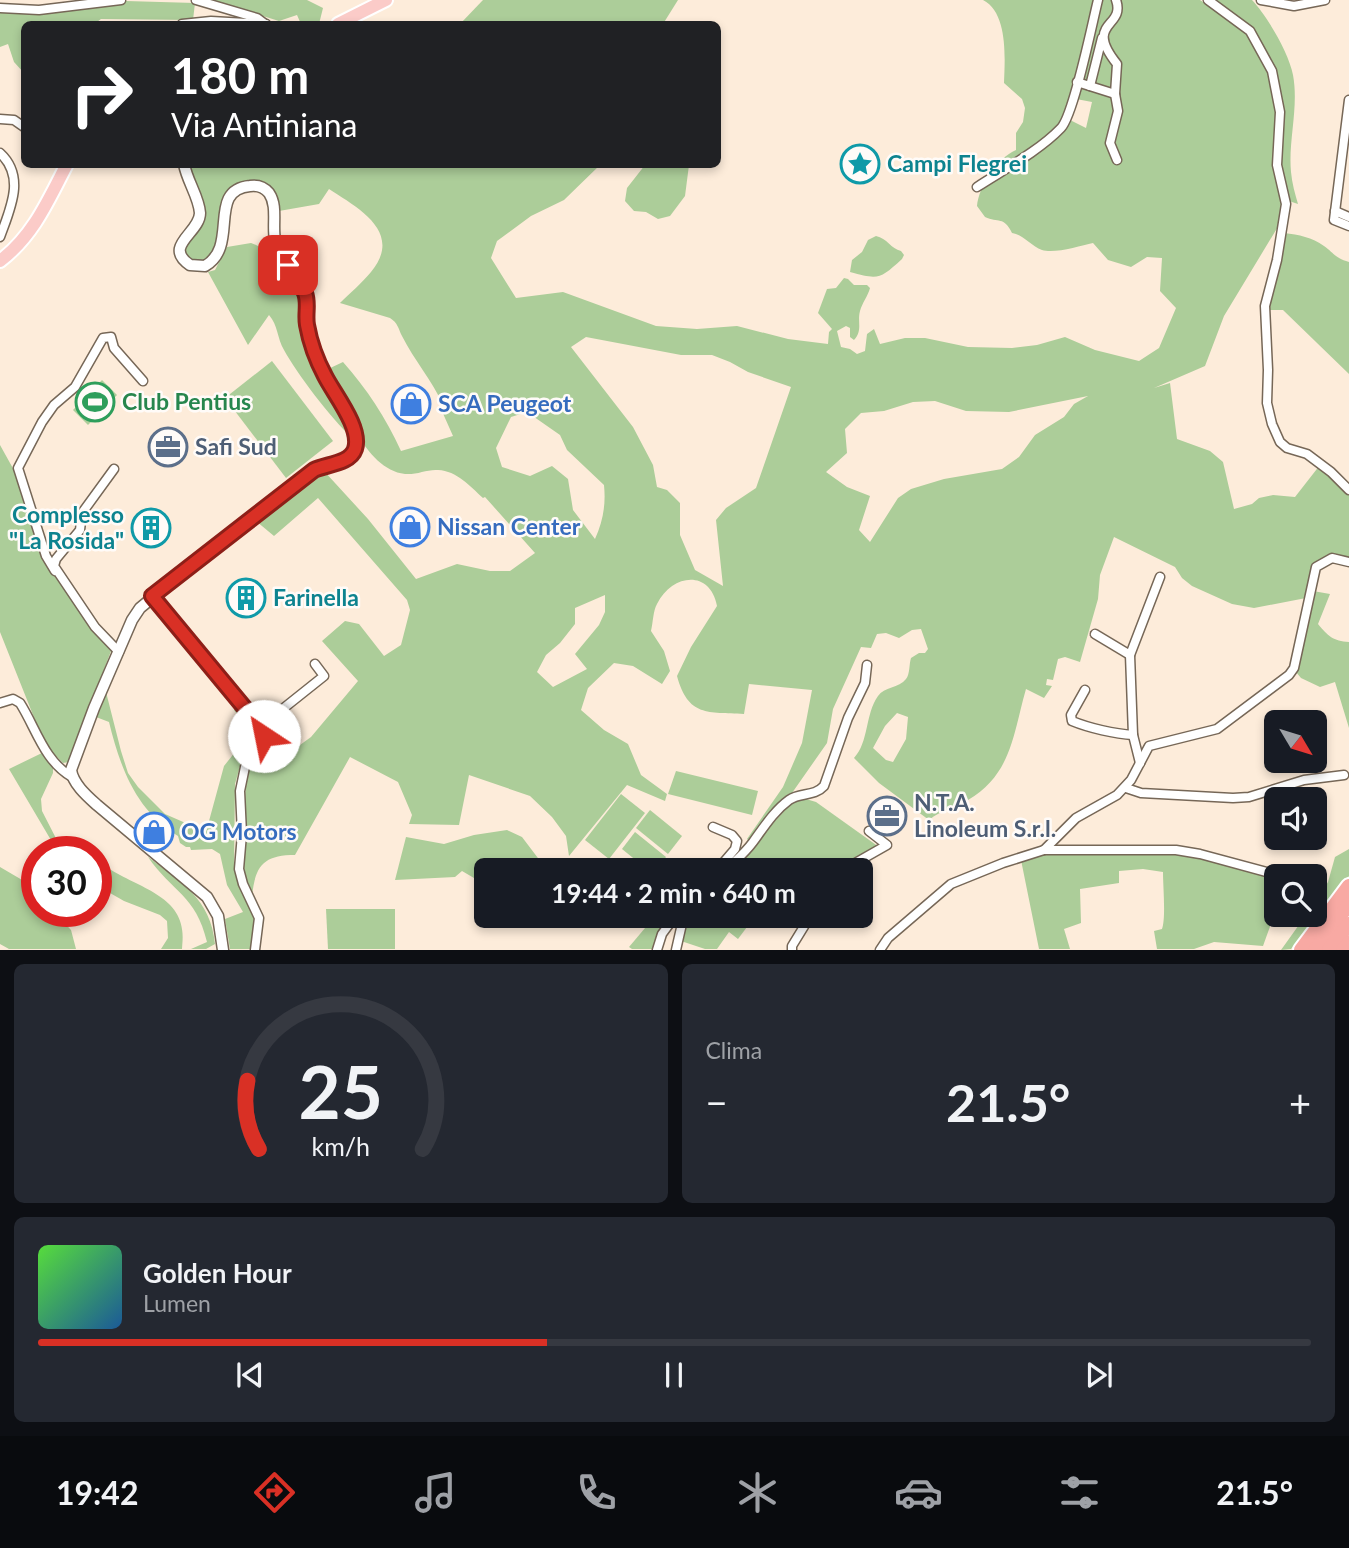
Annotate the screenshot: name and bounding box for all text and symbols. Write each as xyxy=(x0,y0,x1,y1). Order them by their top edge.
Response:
text: 180 m xyxy=(171,46,309,104)
icon: right xyxy=(56,49,147,140)
text: Via Antiniana xyxy=(171,105,358,144)
place icon: Campi Flegrei xyxy=(839,143,881,185)
place label: Campi Flegrei xyxy=(887,149,1027,177)
pin xyxy=(258,235,318,295)
icon: arrive xyxy=(269,246,307,284)
sports icon: Club Pentius xyxy=(74,381,116,423)
shop icon: SCA Peugeot xyxy=(390,383,432,425)
place label: Club Pentius xyxy=(122,387,251,415)
place label: SCA Peugeot xyxy=(438,389,572,417)
office icon: Safi Sud xyxy=(147,426,189,468)
place label: Safi Sud xyxy=(195,432,277,460)
place label: Complesso "La Rosida" xyxy=(9,500,124,554)
shop icon: Nissan Center xyxy=(389,506,431,548)
building icon: Complesso "La Rosida" xyxy=(130,507,172,549)
place label: Nissan Center xyxy=(437,512,581,540)
building icon: Farinella xyxy=(225,577,267,619)
place label: Farinella xyxy=(273,583,359,611)
position arrow xyxy=(227,699,301,773)
north arrow xyxy=(1264,710,1326,774)
map controls xyxy=(1264,710,1327,927)
button: sound xyxy=(1264,787,1327,850)
place label: N.T.A. Linoleum S.r.l. xyxy=(914,788,1056,842)
office icon: N.T.A. Linoleum S.r.l. xyxy=(866,795,908,837)
shop icon: OG Motors xyxy=(133,811,175,853)
place label: OG Motors xyxy=(181,817,297,845)
speed limit sign: 30 xyxy=(21,836,112,927)
button: search xyxy=(1264,864,1327,927)
text: 19:44 · 2 min · 640 m xyxy=(551,877,796,909)
text: Clima xyxy=(706,1036,762,1064)
text: 25 xyxy=(299,1048,383,1136)
text: 21.5° xyxy=(946,1071,1070,1133)
text: − xyxy=(706,1079,728,1125)
text: + xyxy=(1289,1079,1311,1125)
text: km/h xyxy=(311,1131,370,1161)
text: Golden Hour xyxy=(143,1257,292,1289)
text: Lumen xyxy=(143,1289,211,1317)
icon: previous xyxy=(231,1356,269,1394)
icon: pause xyxy=(655,1356,693,1394)
icon: next xyxy=(1080,1356,1118,1394)
icon: directions xyxy=(250,1468,299,1517)
icon: music xyxy=(411,1468,460,1517)
icon: phone xyxy=(572,1468,621,1517)
icon: climate xyxy=(733,1468,782,1517)
icon: car xyxy=(894,1468,943,1517)
icon: filters xyxy=(1055,1468,1104,1517)
text: 19:42 xyxy=(56,1473,138,1512)
text: 21.5° xyxy=(1216,1473,1293,1512)

